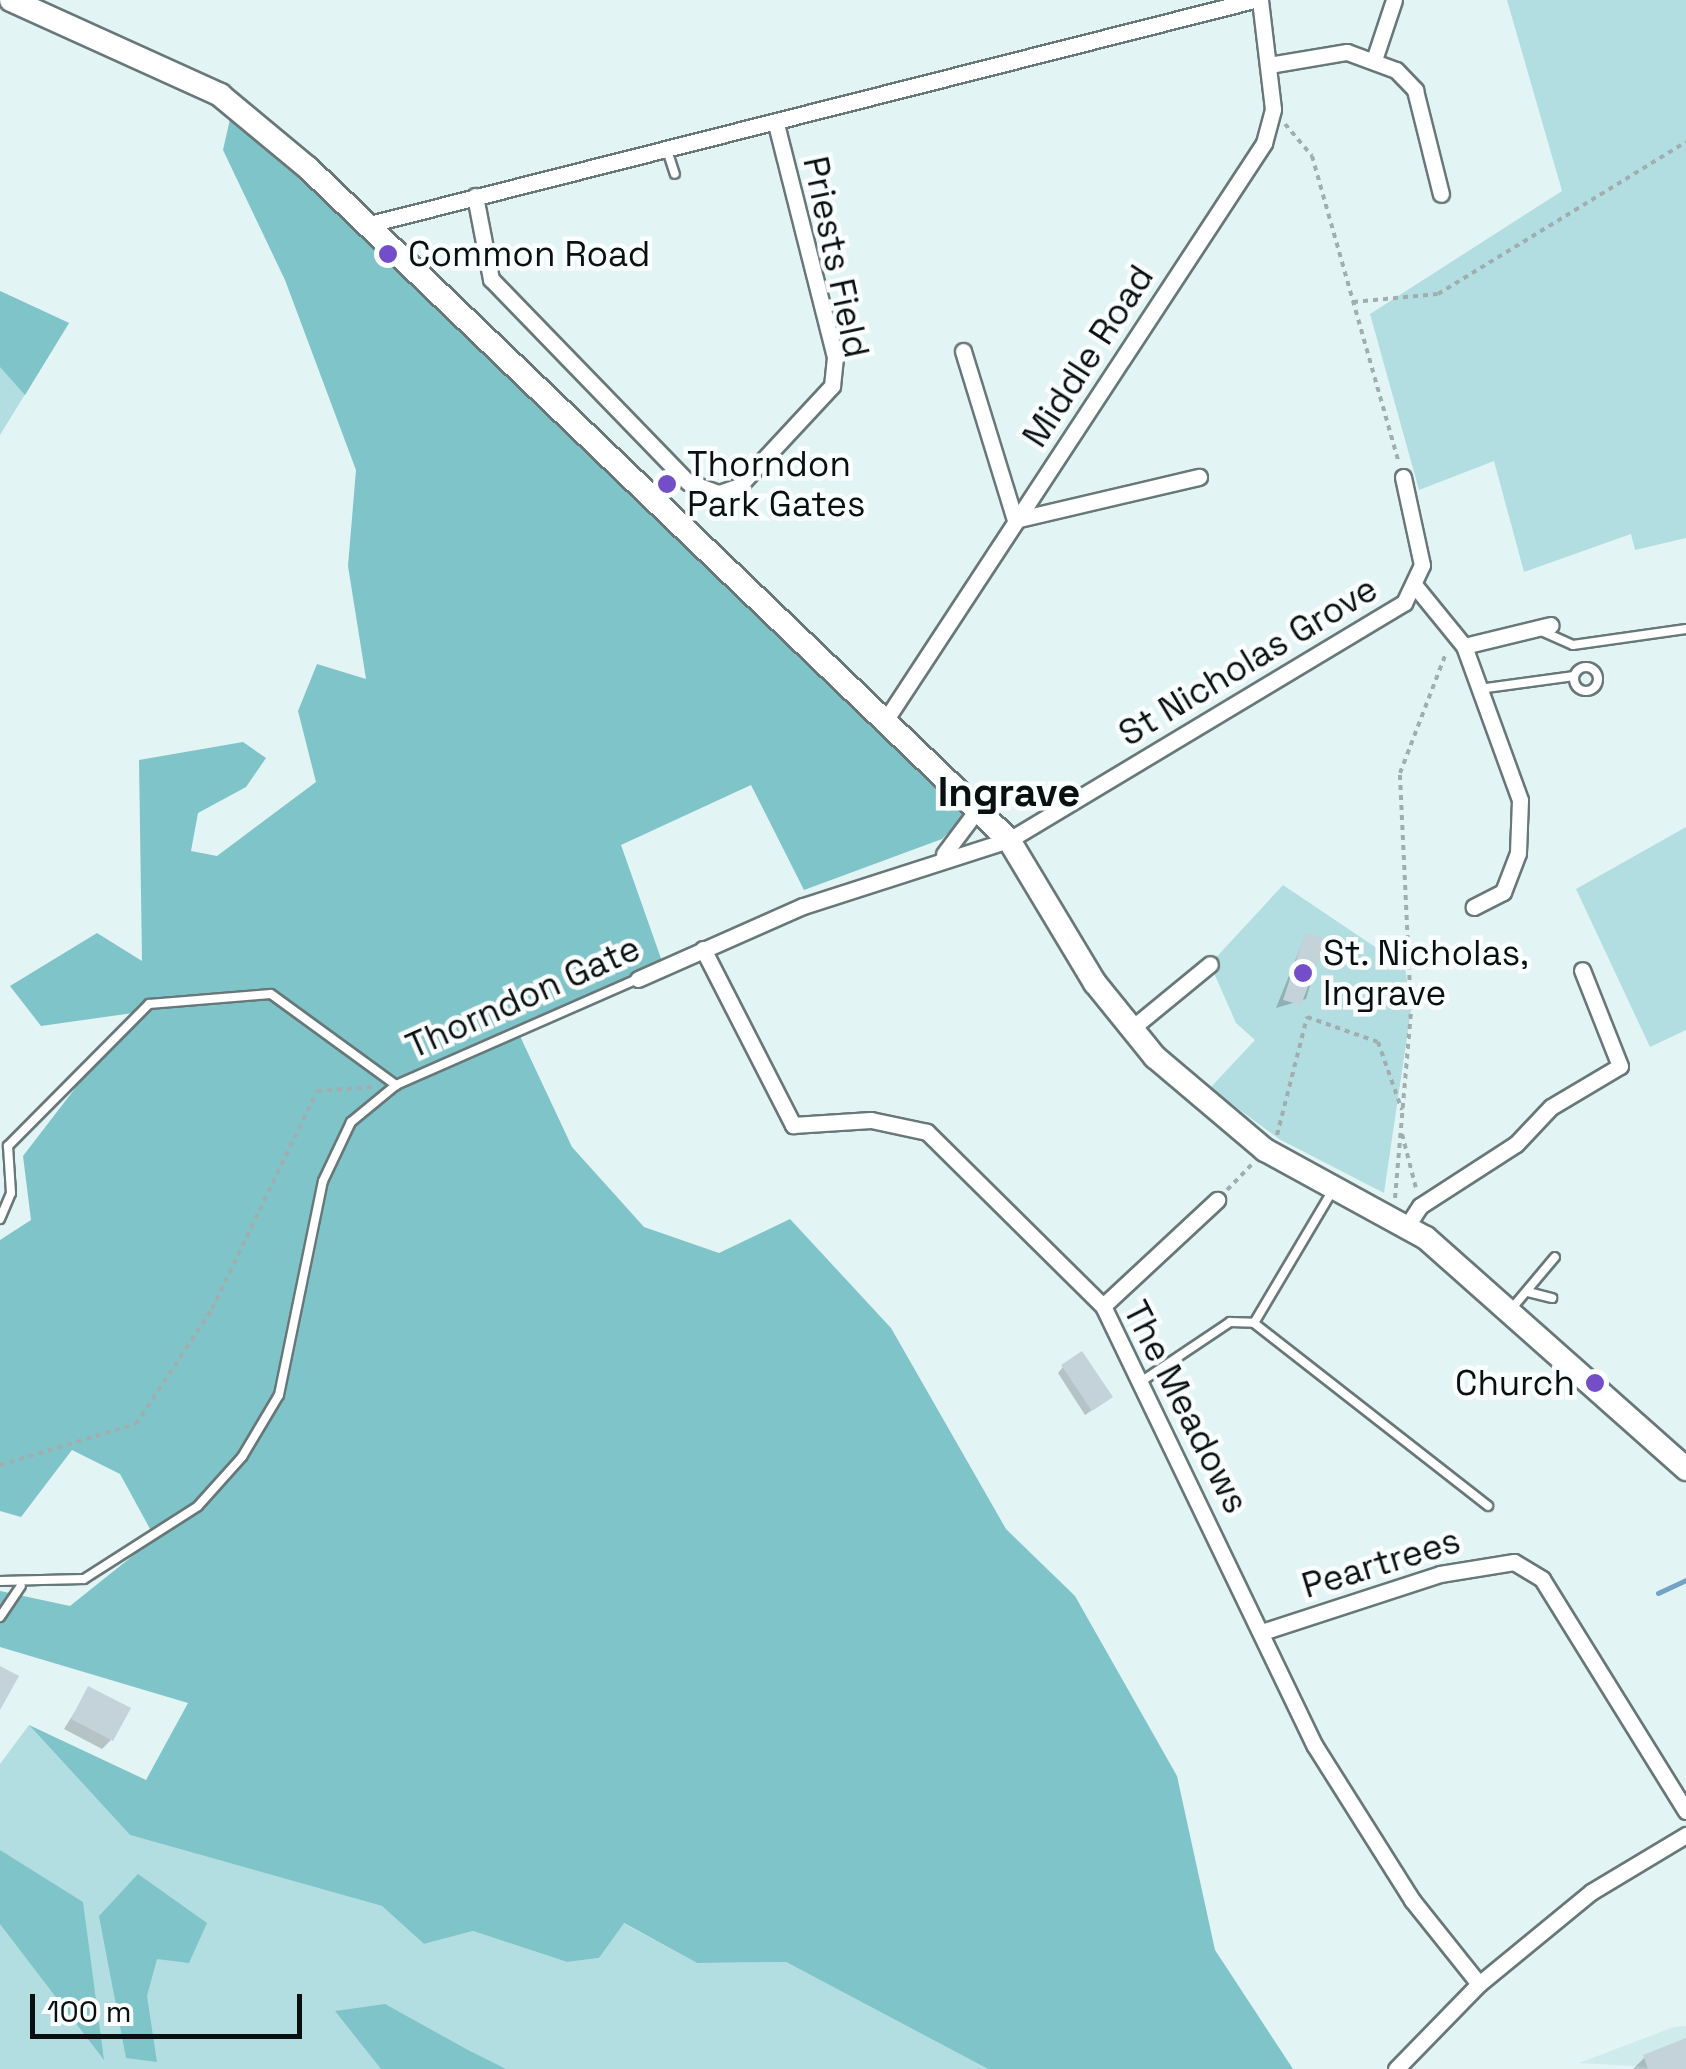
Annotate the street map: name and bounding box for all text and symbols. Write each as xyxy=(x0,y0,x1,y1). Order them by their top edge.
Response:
street label: Priests Field xyxy=(794,153,878,361)
place label: Common Road xyxy=(408,233,650,275)
marker: Common Road xyxy=(377,243,399,265)
street label: Middle Road xyxy=(1014,257,1162,455)
place label: Thorndon Park Gates xyxy=(687,443,866,525)
marker: Thorndon Park Gates xyxy=(656,473,678,495)
street label: St Nicholas Grove xyxy=(1111,567,1385,755)
district label: Ingrave xyxy=(938,769,1080,817)
street label: Thorndon Gate xyxy=(400,927,646,1067)
place label: St. Nicholas, Ingrave xyxy=(1323,932,1530,1014)
marker: St. Nicholas, Ingrave xyxy=(1292,962,1314,984)
street label: The Meadows xyxy=(1115,1294,1257,1520)
place label: Church xyxy=(1455,1362,1575,1404)
marker: Church xyxy=(1584,1372,1606,1394)
street label: Peartrees xyxy=(1297,1519,1465,1607)
scale bar xyxy=(35,1974,308,2036)
text: 100 m xyxy=(47,1992,132,2031)

